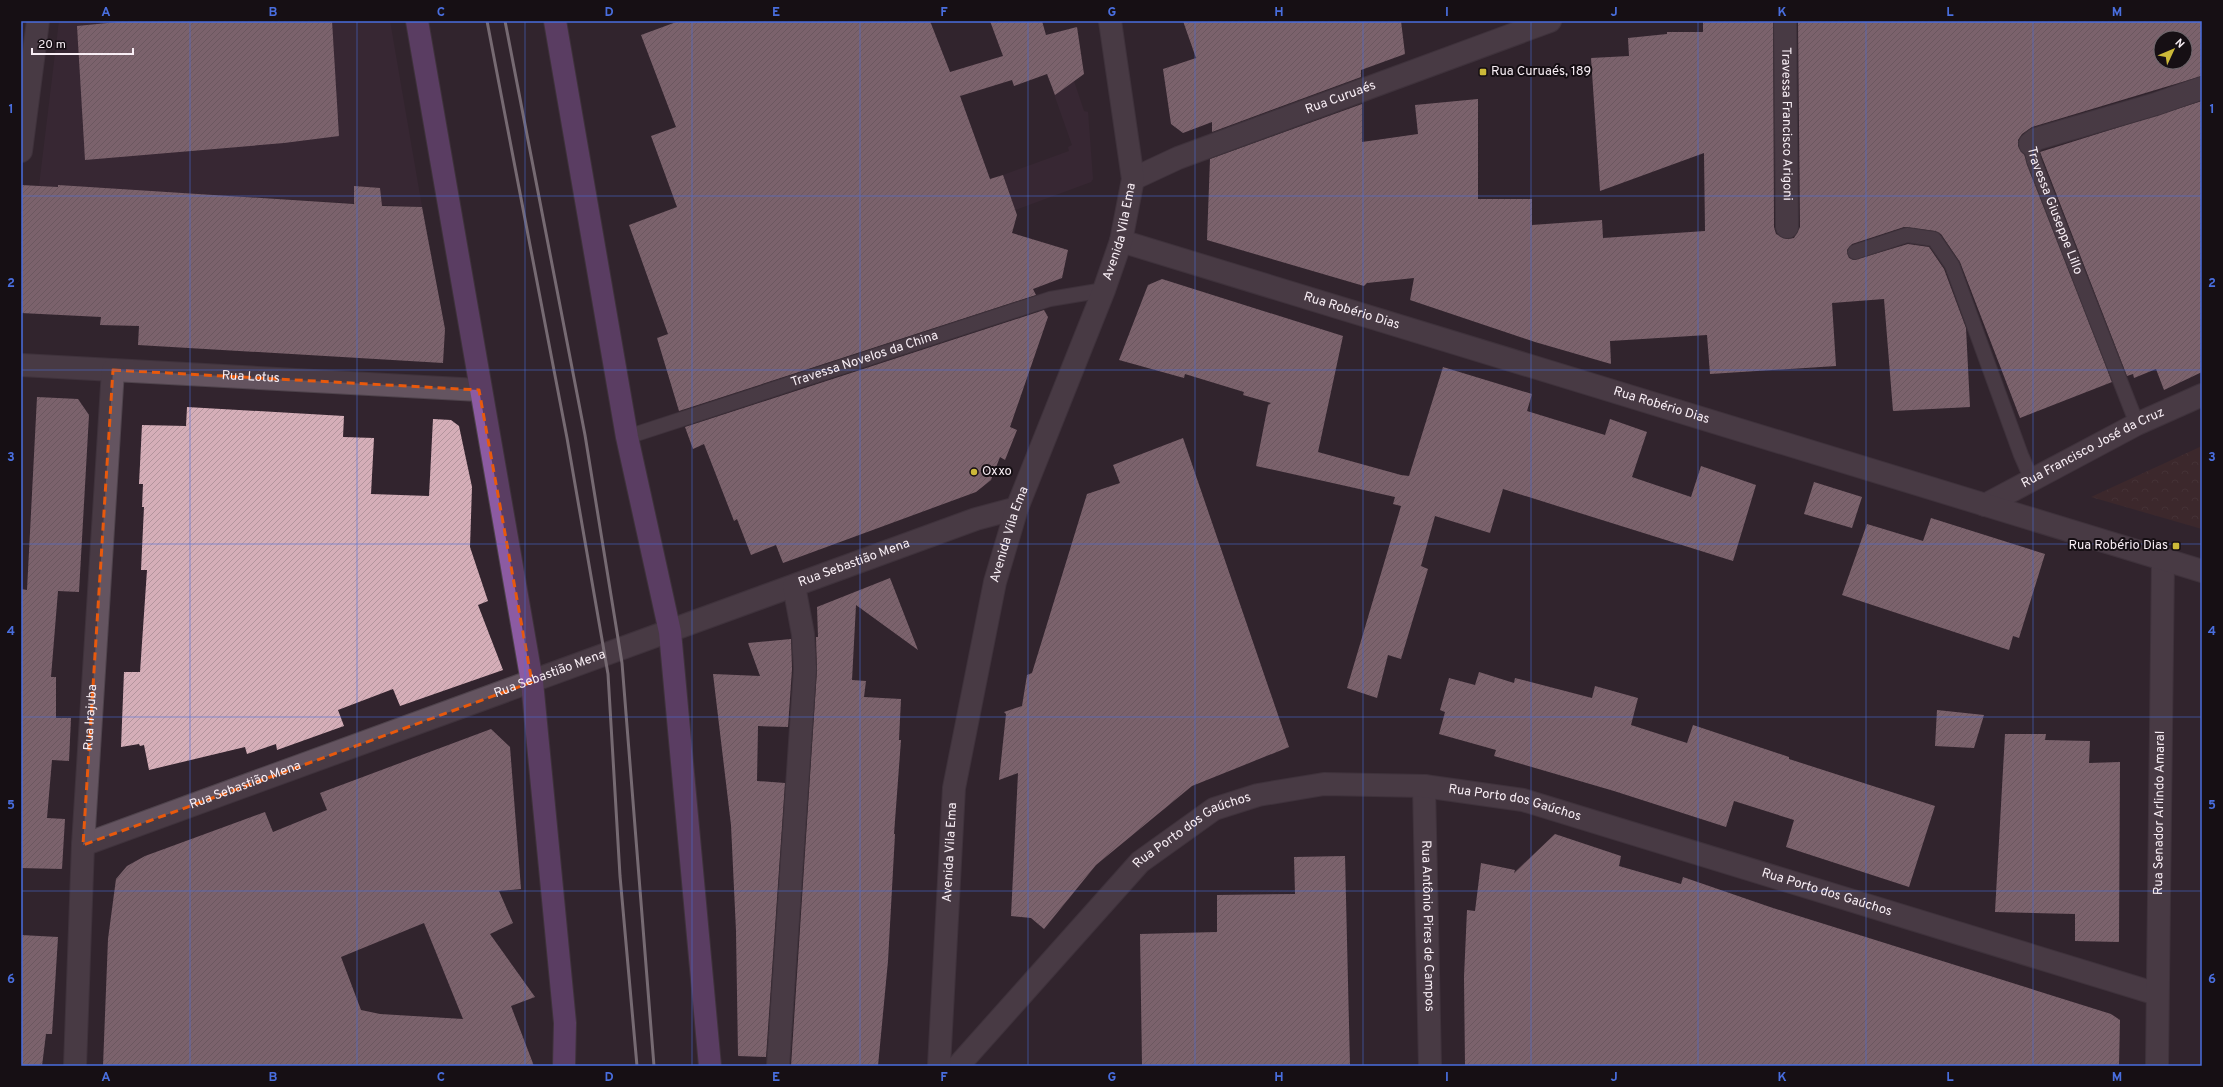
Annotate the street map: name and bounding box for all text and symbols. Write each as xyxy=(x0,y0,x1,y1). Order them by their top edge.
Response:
text: A xyxy=(101,5,111,21)
text: B xyxy=(269,5,278,21)
text: C xyxy=(437,5,445,21)
text: D xyxy=(604,5,614,21)
text: E xyxy=(772,5,780,21)
text: F xyxy=(940,5,948,21)
text: G xyxy=(1108,5,1117,21)
text: H xyxy=(1274,5,1284,21)
text: I xyxy=(1445,5,1449,21)
text: J xyxy=(1610,5,1618,21)
text: K xyxy=(1777,5,1787,21)
text: L xyxy=(1946,5,1954,21)
text: M xyxy=(2112,5,2122,21)
scale bar xyxy=(32,30,133,56)
north arrow xyxy=(2153,30,2193,70)
text: N xyxy=(2172,36,2187,51)
text: 20 m xyxy=(38,37,66,53)
street label: Travessa Francisco Arigoni xyxy=(1777,47,1795,201)
place label: Rua Curuaés, 189 xyxy=(1491,64,1591,80)
marker: Rua Curuaés, 189 xyxy=(1478,67,1488,77)
street label: Rua Curuaés xyxy=(1303,78,1378,118)
text: 1 xyxy=(8,102,14,118)
text: 1 xyxy=(2209,102,2215,118)
street label: Travessa Giuseppe Lillo xyxy=(2023,145,2086,277)
street label: Avenida Vila Ema xyxy=(1100,182,1140,283)
text: 2 xyxy=(7,276,15,292)
text: 2 xyxy=(2208,276,2216,292)
street label: Rua Robério Dias xyxy=(1301,289,1401,334)
street label: Travessa Novelos da China xyxy=(789,328,940,391)
street label: Rua Lotus xyxy=(221,368,280,387)
street label: Rua Robério Dias xyxy=(1611,384,1711,428)
street label: Rua Francisco José da Cruz xyxy=(2019,405,2167,492)
text: 3 xyxy=(7,450,15,466)
text: 3 xyxy=(2208,450,2216,466)
place label: Oxxo xyxy=(982,464,1012,480)
marker: Oxxo xyxy=(969,467,979,477)
street label: Avenida Vila Ema xyxy=(987,484,1033,585)
street label: Rua Sebastião Mena xyxy=(796,536,912,591)
place label: Rua Robério Dias xyxy=(2068,538,2168,554)
marker: Rua Robério Dias xyxy=(2171,541,2181,551)
text: 4 xyxy=(7,624,15,640)
text: 4 xyxy=(2208,624,2216,640)
street label: Rua Sebastião Mena xyxy=(492,647,608,702)
street label: Rua Irajuba xyxy=(81,684,101,751)
street label: Rua Senador Arlindo Amaral xyxy=(2151,731,2169,895)
street label: Rua Sebastião Mena xyxy=(188,758,304,813)
street label: Rua Porto dos Gaúchos xyxy=(1447,782,1583,825)
street label: Rua Porto dos Gaúchos xyxy=(1130,790,1253,872)
text: 5 xyxy=(7,798,15,814)
text: 5 xyxy=(2208,798,2216,814)
street label: Avenida Vila Ema xyxy=(940,802,961,903)
street label: Rua Antônio Pires de Campos xyxy=(1417,840,1437,1012)
street label: Rua Porto dos Gaúchos xyxy=(1759,865,1894,920)
text: 6 xyxy=(7,972,15,988)
text: 6 xyxy=(2208,972,2216,988)
text: A xyxy=(101,1070,111,1086)
text: B xyxy=(269,1070,278,1086)
text: C xyxy=(437,1070,445,1086)
text: D xyxy=(604,1070,614,1086)
text: E xyxy=(772,1070,780,1086)
text: F xyxy=(940,1070,948,1086)
text: G xyxy=(1108,1070,1117,1086)
text: H xyxy=(1274,1070,1284,1086)
text: I xyxy=(1445,1070,1449,1086)
text: J xyxy=(1610,1070,1618,1086)
text: K xyxy=(1777,1070,1787,1086)
text: L xyxy=(1946,1070,1954,1086)
text: M xyxy=(2112,1070,2122,1086)

